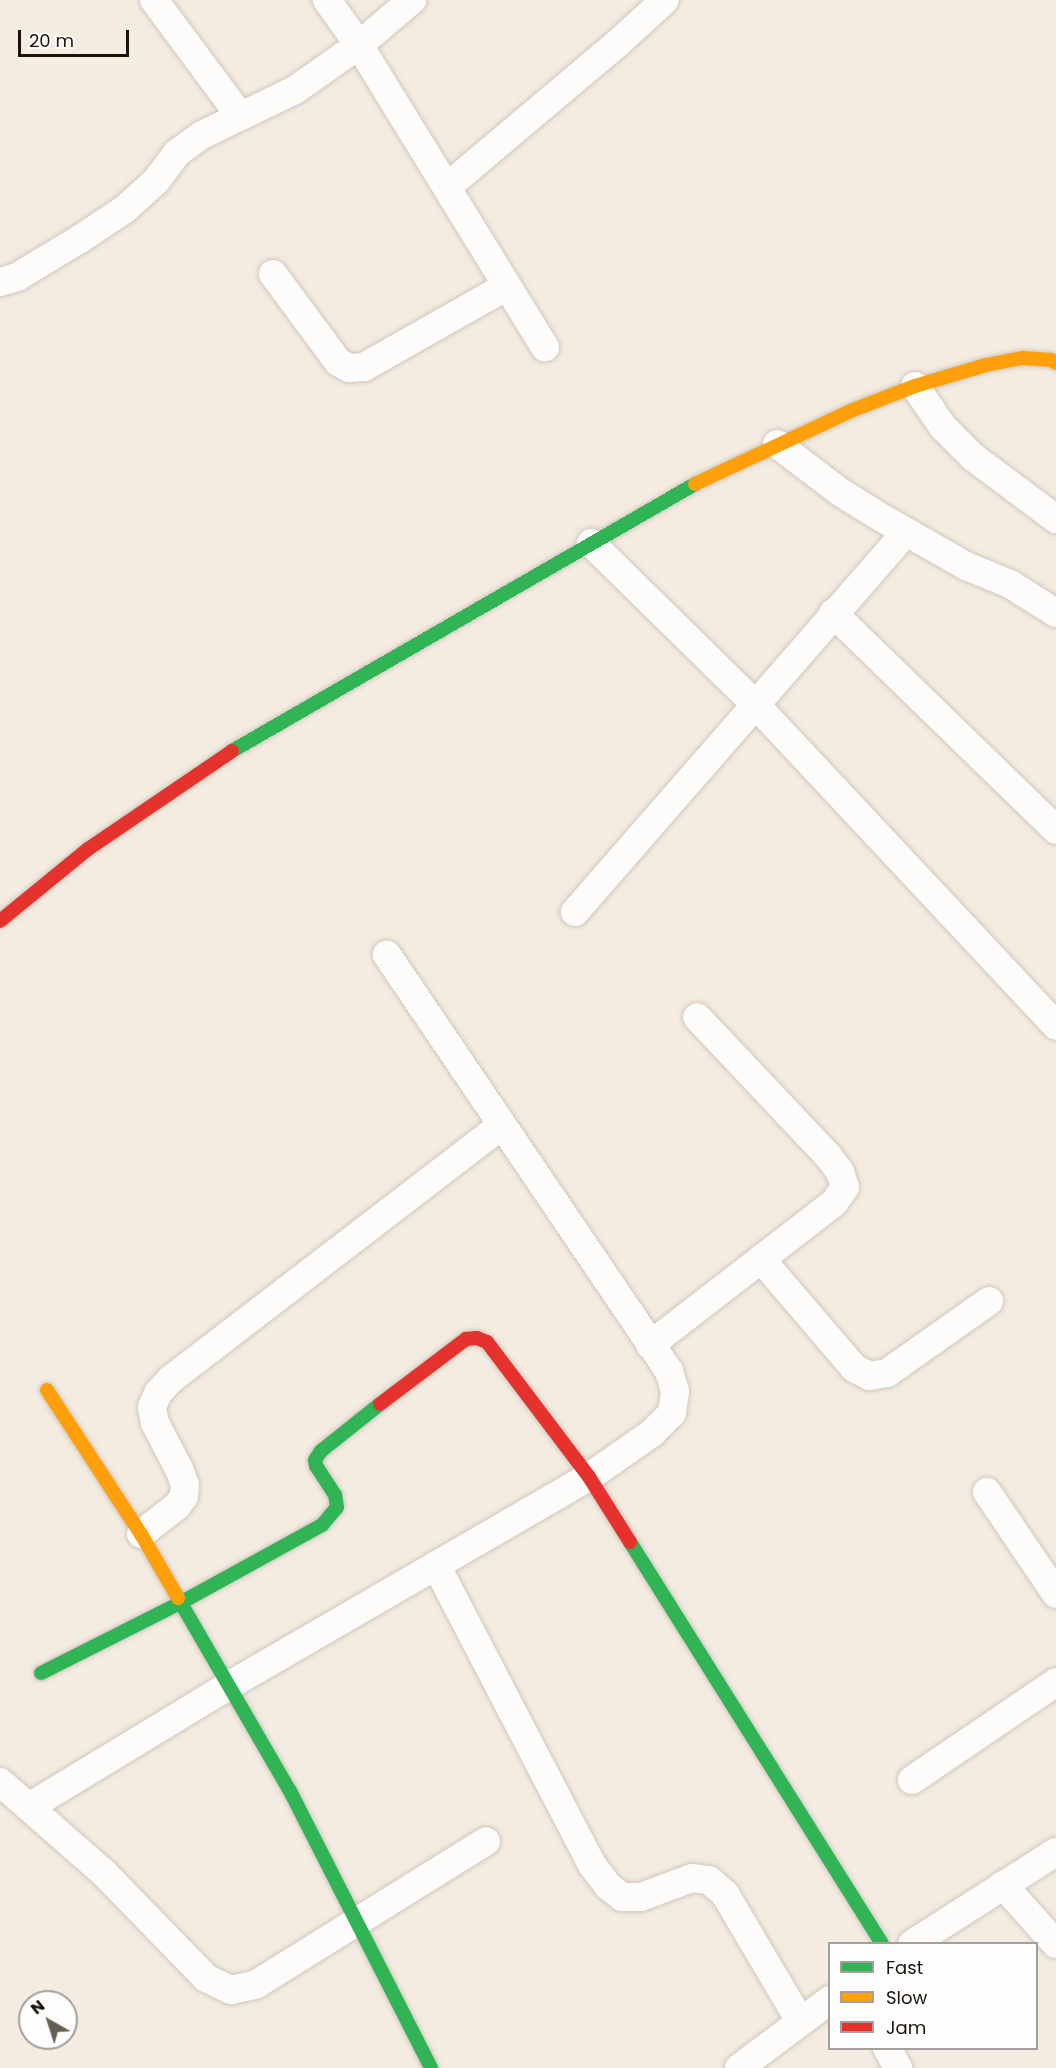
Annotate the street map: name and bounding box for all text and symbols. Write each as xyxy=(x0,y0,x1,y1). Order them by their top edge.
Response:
scale bar xyxy=(21,18,132,56)
text: 20 m xyxy=(29,28,74,53)
legend xyxy=(828,1942,1038,2050)
text: Fast xyxy=(886,1955,923,1980)
text: Slow xyxy=(886,1985,927,2010)
north arrow xyxy=(18,1990,78,2050)
text: N xyxy=(26,1994,50,2020)
text: Jam xyxy=(886,2015,926,2040)

